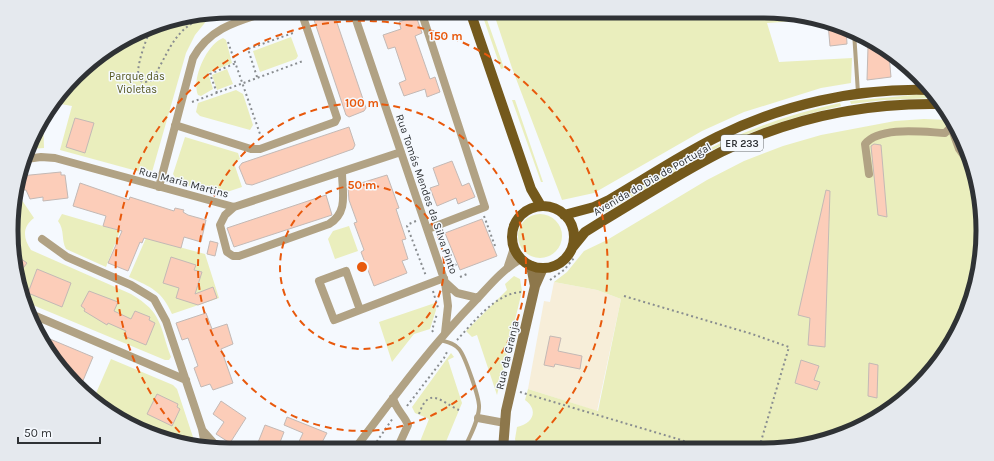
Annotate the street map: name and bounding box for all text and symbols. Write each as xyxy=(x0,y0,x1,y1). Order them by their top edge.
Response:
text: 150 m xyxy=(429,29,463,43)
park label: Parque das Violetas xyxy=(109,70,165,96)
text: 100 m xyxy=(345,96,379,110)
street label: Rua Tomás Mendes da Silva Pinto xyxy=(393,113,460,276)
road number: ER 233 xyxy=(721,135,763,151)
street label: Avenida do Dia de Portugal xyxy=(591,140,713,218)
street label: Rua Maria Martins xyxy=(137,164,230,201)
text: 50 m xyxy=(348,178,377,192)
centre of rings xyxy=(355,260,369,274)
street label: Rua da Granja xyxy=(493,319,522,391)
scale bar xyxy=(18,419,100,445)
text: 50 m xyxy=(24,426,52,440)

